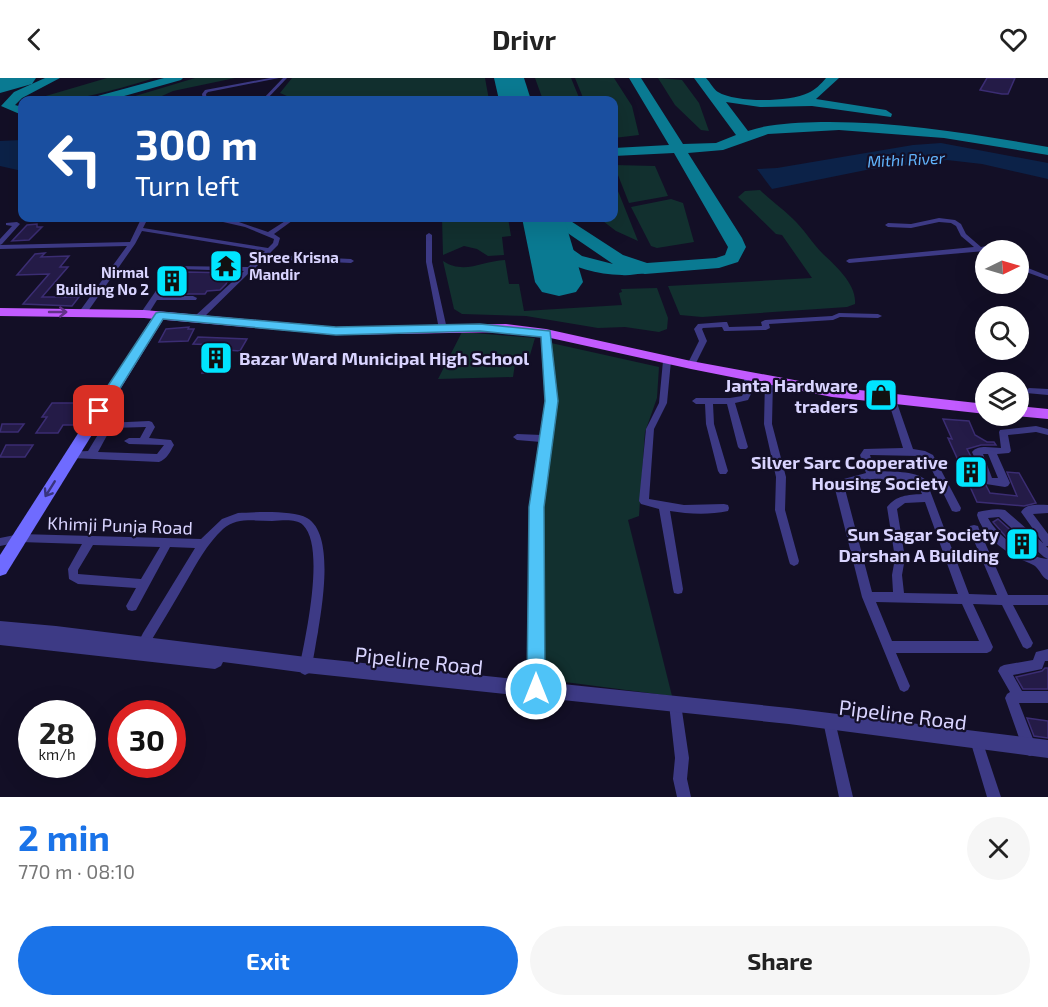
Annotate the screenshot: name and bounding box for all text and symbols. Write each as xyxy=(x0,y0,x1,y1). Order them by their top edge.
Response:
icon: back xyxy=(18,23,51,56)
text: Drivr xyxy=(492,23,556,55)
icon: heart xyxy=(997,23,1030,56)
text: 300 m xyxy=(135,118,258,168)
icon: left xyxy=(36,120,114,198)
water label: Mithi River xyxy=(867,147,946,171)
text: Turn left xyxy=(135,169,239,201)
north arrow xyxy=(975,240,1029,294)
map controls xyxy=(975,240,1029,426)
temple icon: Shree Krisna Mandir xyxy=(208,248,244,284)
place label: Shree Krisna Mandir xyxy=(249,248,339,283)
place label: Nirmal Building No 2 xyxy=(56,263,149,298)
building icon: Nirmal Building No 2 xyxy=(154,263,190,299)
one-way arrow xyxy=(48,306,68,318)
button: search xyxy=(975,306,1029,360)
building icon: Bazar Ward Municipal High School xyxy=(198,340,234,376)
place label: Bazar Ward Municipal High School xyxy=(239,347,529,369)
button: layers xyxy=(975,372,1029,426)
place label: Janta Hardware traders xyxy=(725,374,858,417)
shop icon: Janta Hardware traders xyxy=(863,377,899,413)
pin xyxy=(73,385,124,436)
icon: arrive xyxy=(82,394,115,427)
place label: Silver Sarc Cooperative Housing Society xyxy=(751,451,949,494)
building icon: Silver Sarc Cooperative Housing Society xyxy=(953,454,989,490)
one-way arrow xyxy=(43,480,55,497)
street label: Khimji Punja Road xyxy=(47,511,193,539)
place label: Sun Sagar Society Darshan A Building xyxy=(839,523,1000,566)
building icon: Sun Sagar Society Darshan A Building xyxy=(1004,526,1040,562)
street label: Pipeline Road xyxy=(354,641,484,679)
position arrow xyxy=(504,657,568,721)
street label: Pipeline Road xyxy=(837,694,969,734)
speed limit sign: 30 xyxy=(108,700,186,778)
text: 28 xyxy=(39,714,75,750)
text: km/h xyxy=(38,745,76,763)
text: 2 min xyxy=(18,815,110,858)
button: close xyxy=(967,817,1030,880)
text: 770 m · 08:10 xyxy=(18,859,135,883)
button: Exit xyxy=(18,926,518,995)
button: Share xyxy=(530,926,1030,995)

